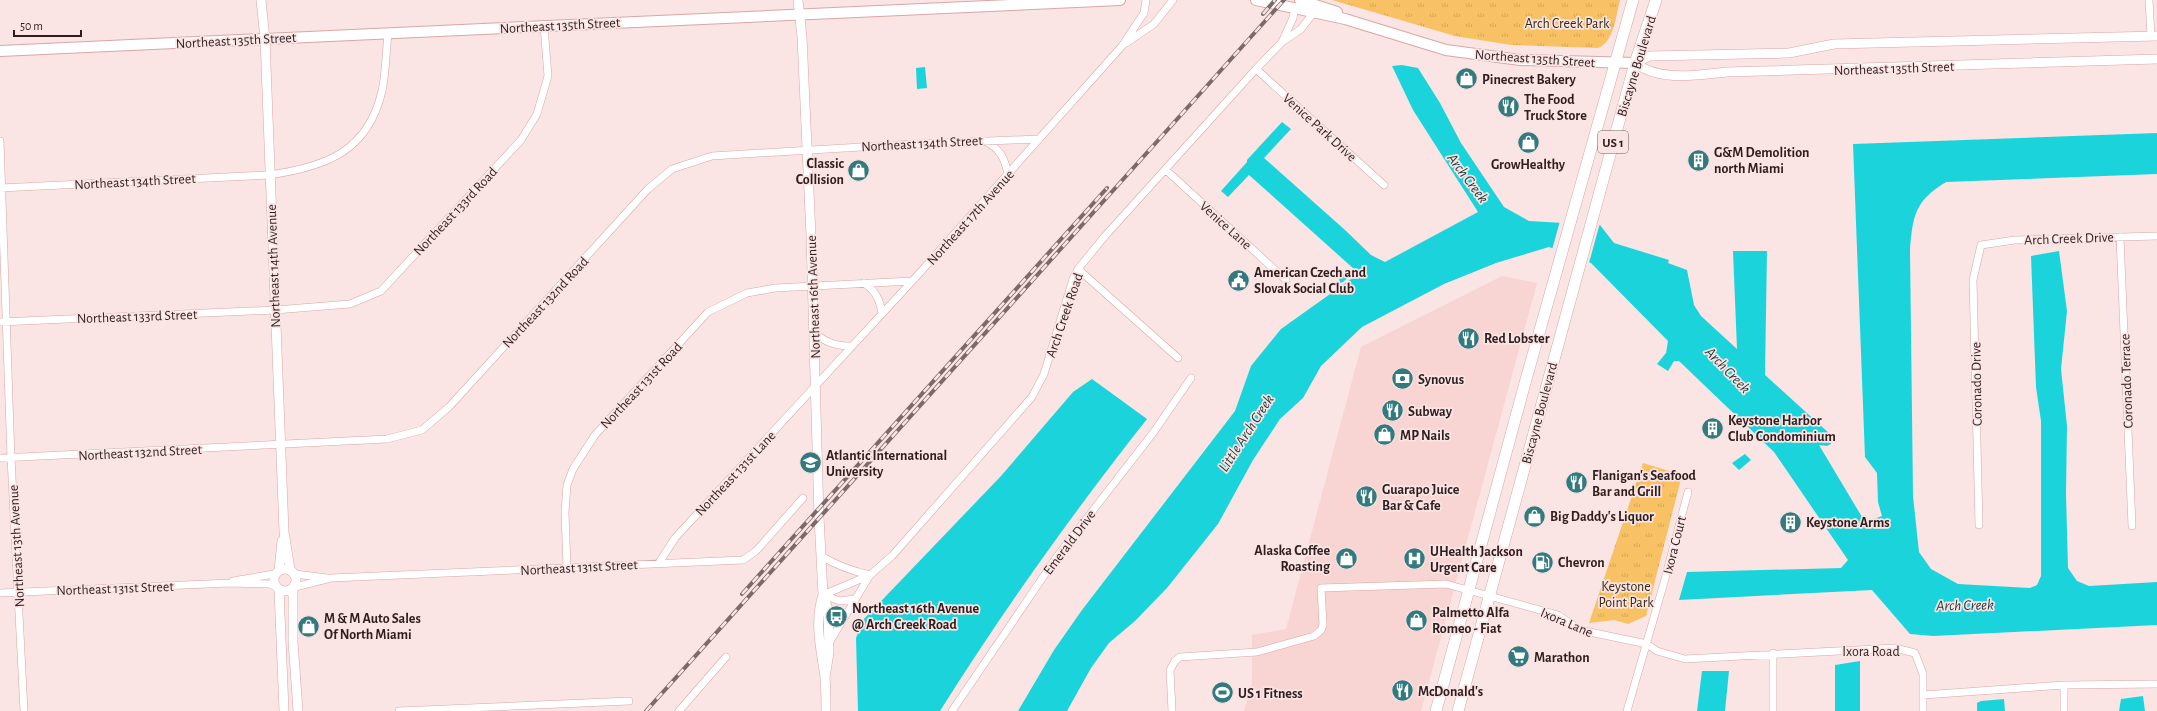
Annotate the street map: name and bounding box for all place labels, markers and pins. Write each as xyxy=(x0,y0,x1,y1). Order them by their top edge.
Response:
shop icon: Pinecrest Bakery xyxy=(1454,66,1480,92)
place label: Pinecrest Bakery xyxy=(1482,73,1577,87)
place label: The Food Truck Store xyxy=(1524,93,1587,123)
restaurant icon: The Food Truck Store xyxy=(1496,94,1522,120)
shop icon: GrowHealthy xyxy=(1515,129,1541,155)
place label: G&M Demolition north Miami xyxy=(1714,146,1810,176)
building icon: G&M Demolition north Miami xyxy=(1686,147,1712,173)
place label: Classic Collision xyxy=(796,157,845,187)
shop icon: Classic Collision xyxy=(846,158,872,184)
place label: GrowHealthy xyxy=(1491,158,1566,172)
place label: American Czech and Slovak Social Club xyxy=(1254,266,1367,296)
public building icon: American Czech and Slovak Social Club xyxy=(1226,267,1252,293)
restaurant icon: Red Lobster xyxy=(1455,325,1481,351)
place label: Red Lobster xyxy=(1484,332,1550,346)
bank icon: Synovus xyxy=(1389,366,1415,392)
place label: Synovus xyxy=(1418,373,1464,387)
restaurant icon: Subway xyxy=(1379,398,1405,424)
place label: Subway xyxy=(1408,405,1453,419)
place label: Keystone Harbor Club Condominium xyxy=(1728,414,1836,444)
building icon: Keystone Harbor Club Condominium xyxy=(1699,415,1725,441)
shop icon: MP Nails xyxy=(1372,422,1398,448)
place label: MP Nails xyxy=(1400,429,1450,443)
place label: Atlantic International University xyxy=(826,449,947,479)
school or university icon: Atlantic International University xyxy=(797,450,823,476)
place label: Flanigan's Seafood Bar and Grill xyxy=(1592,469,1697,499)
restaurant icon: Flanigan's Seafood Bar and Grill xyxy=(1563,470,1589,496)
place label: Guarapo Juice Bar & Cafe xyxy=(1382,483,1460,513)
restaurant icon: Guarapo Juice Bar & Cafe xyxy=(1354,484,1380,510)
shop icon: Big Daddy's Liquor xyxy=(1522,503,1548,529)
building icon: Keystone Arms xyxy=(1778,509,1804,535)
place label: Big Daddy's Liquor xyxy=(1550,510,1654,524)
place label: Keystone Arms xyxy=(1806,516,1890,530)
place label: Alaska Coffee Roasting xyxy=(1254,544,1331,574)
shop icon: Alaska Coffee Roasting xyxy=(1333,545,1359,571)
place label: UHealth Jackson Urgent Care xyxy=(1430,545,1523,575)
hospital icon: UHealth Jackson Urgent Care xyxy=(1401,546,1427,572)
fuel station icon: Chevron xyxy=(1529,549,1555,575)
place label: Chevron xyxy=(1558,556,1605,570)
place label: Northeast 16th Avenue @ Arch Creek Road xyxy=(852,602,980,632)
bus stop icon: Northeast 16th Avenue @ Arch Creek Road xyxy=(824,603,850,629)
place label: Palmetto Alfa Romeo - Fiat xyxy=(1432,606,1510,636)
shop icon: Palmetto Alfa Romeo - Fiat xyxy=(1404,607,1430,633)
place label: M & M Auto Sales Of North Miami xyxy=(324,612,421,642)
shop icon: M & M Auto Sales Of North Miami xyxy=(295,613,321,639)
supermarket icon: Marathon xyxy=(1505,644,1531,670)
place label: Marathon xyxy=(1534,651,1590,665)
restaurant icon: McDonald's xyxy=(1389,678,1415,704)
sports icon: US 1 Fitness xyxy=(1209,680,1235,706)
place label: McDonald's xyxy=(1418,685,1483,699)
place label: US 1 Fitness xyxy=(1238,687,1303,701)

